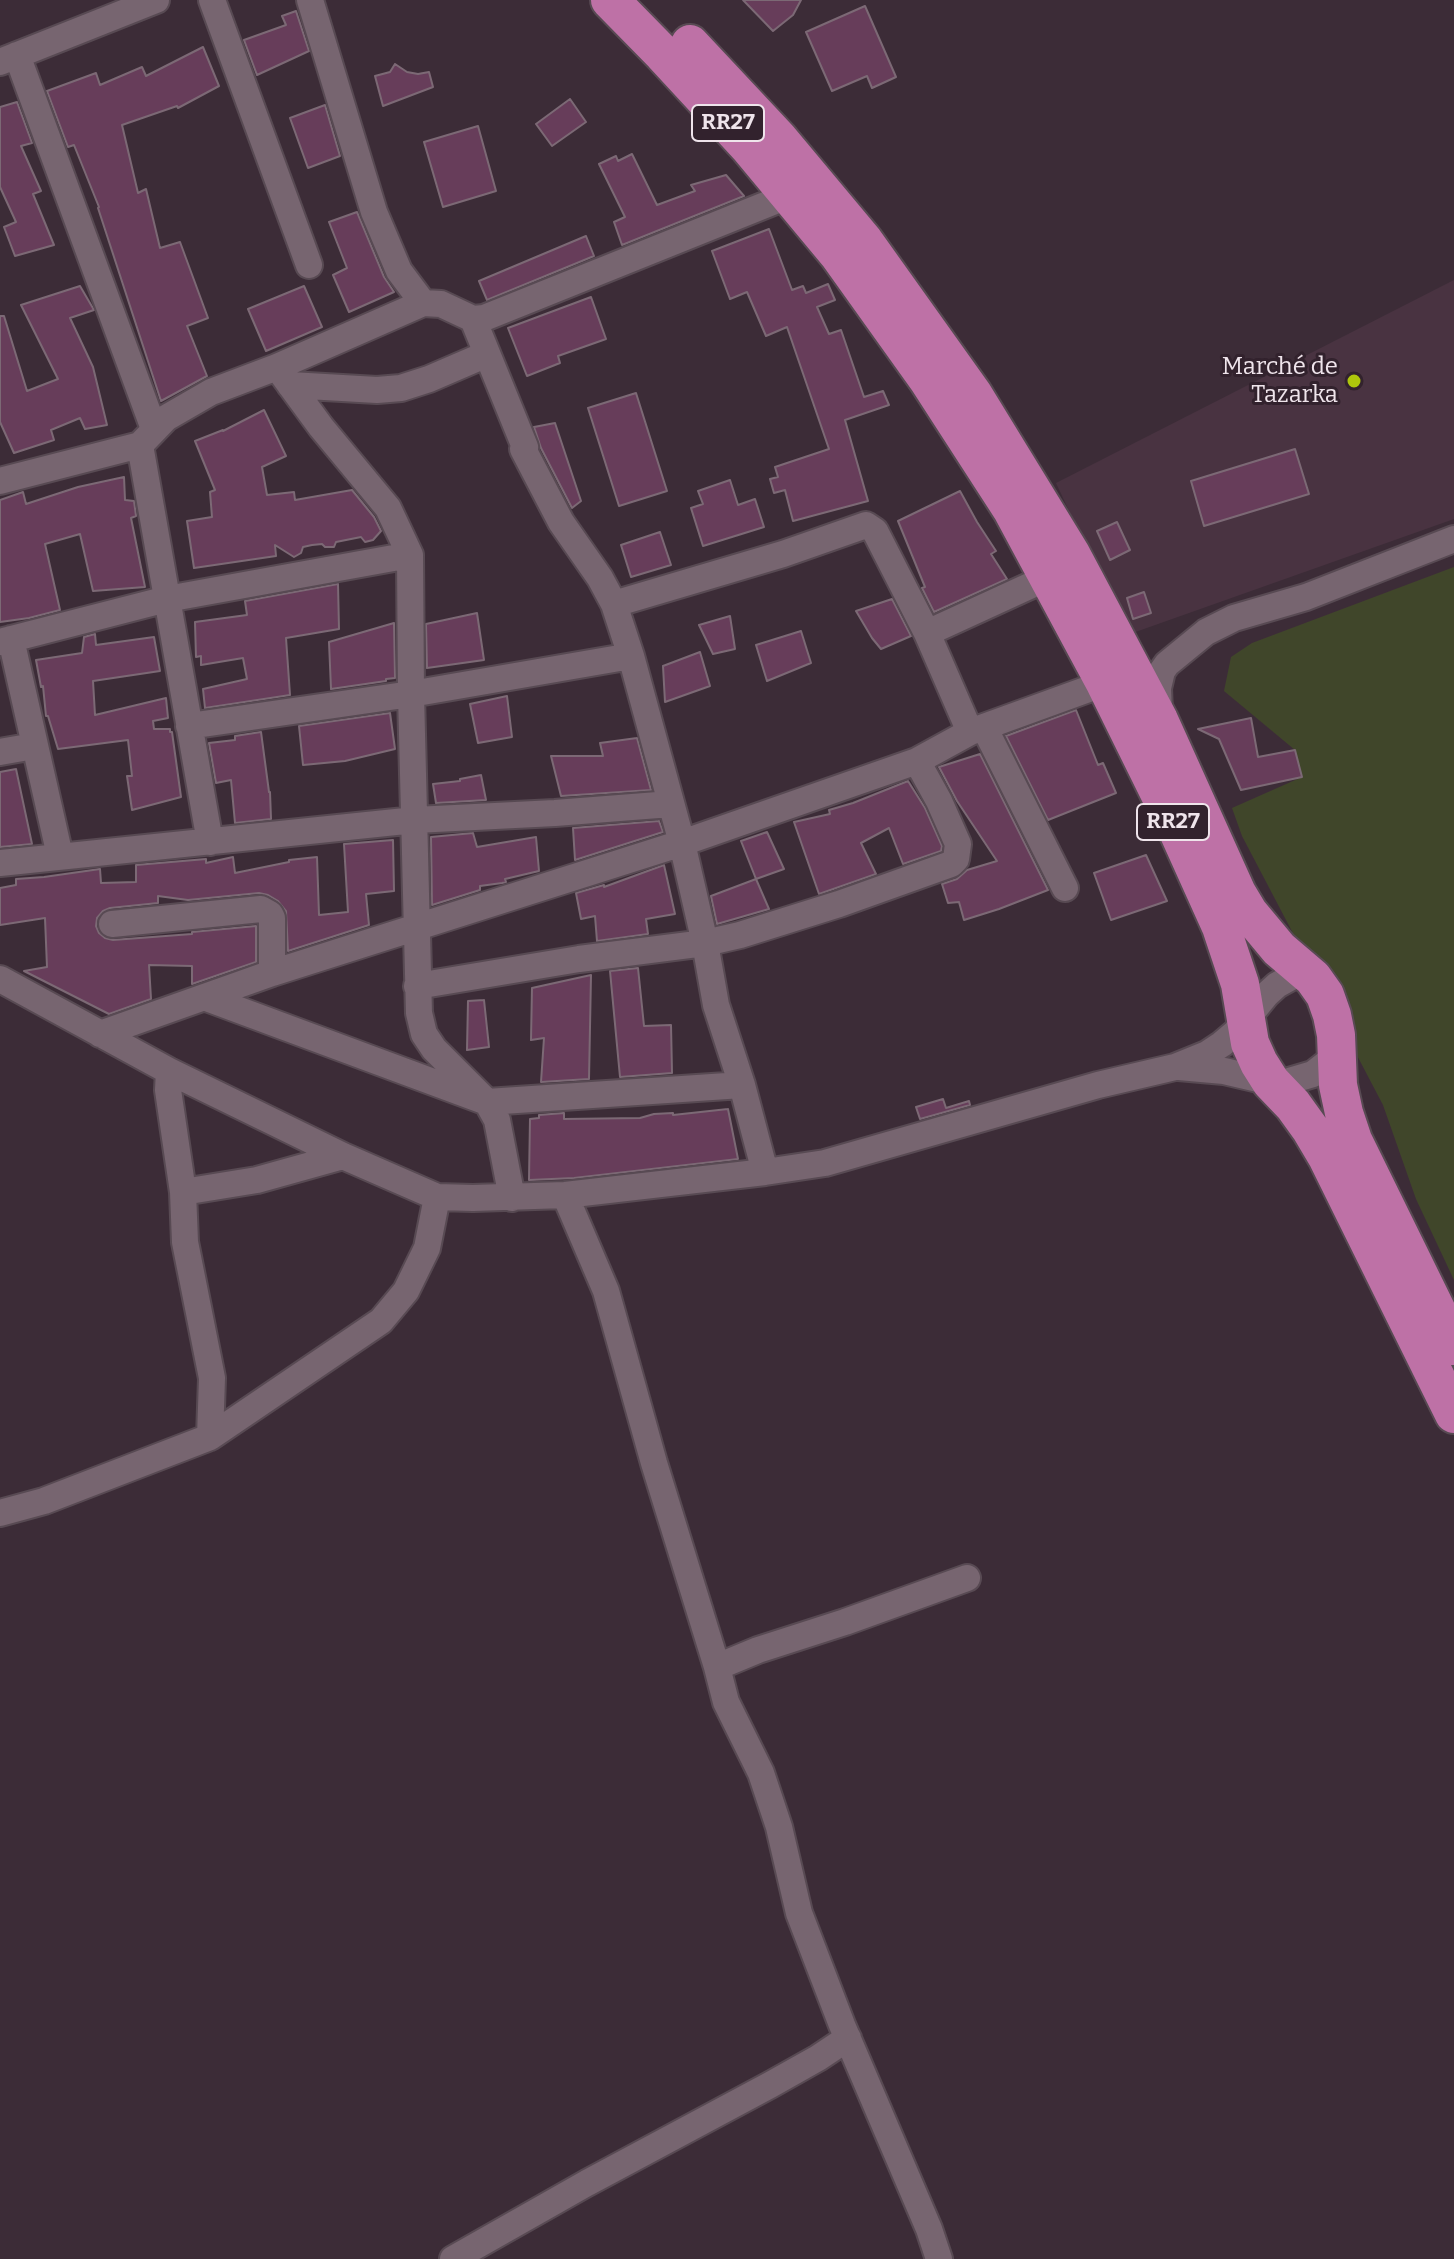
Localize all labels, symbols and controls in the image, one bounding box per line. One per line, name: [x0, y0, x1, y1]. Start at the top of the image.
road number: RR27: [692, 105, 764, 141]
place label: Marché de Tazarka: [1222, 353, 1338, 409]
marker: Marché de Tazarka: [1345, 372, 1363, 390]
road number: RR27: [1137, 804, 1209, 840]

